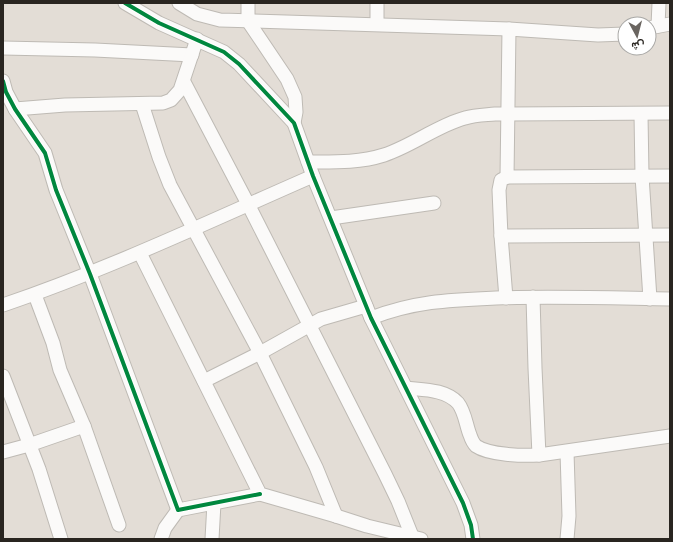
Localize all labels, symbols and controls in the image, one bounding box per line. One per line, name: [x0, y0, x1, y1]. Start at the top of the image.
north arrow: [617, 16, 657, 56]
text: ش: [631, 38, 646, 54]

